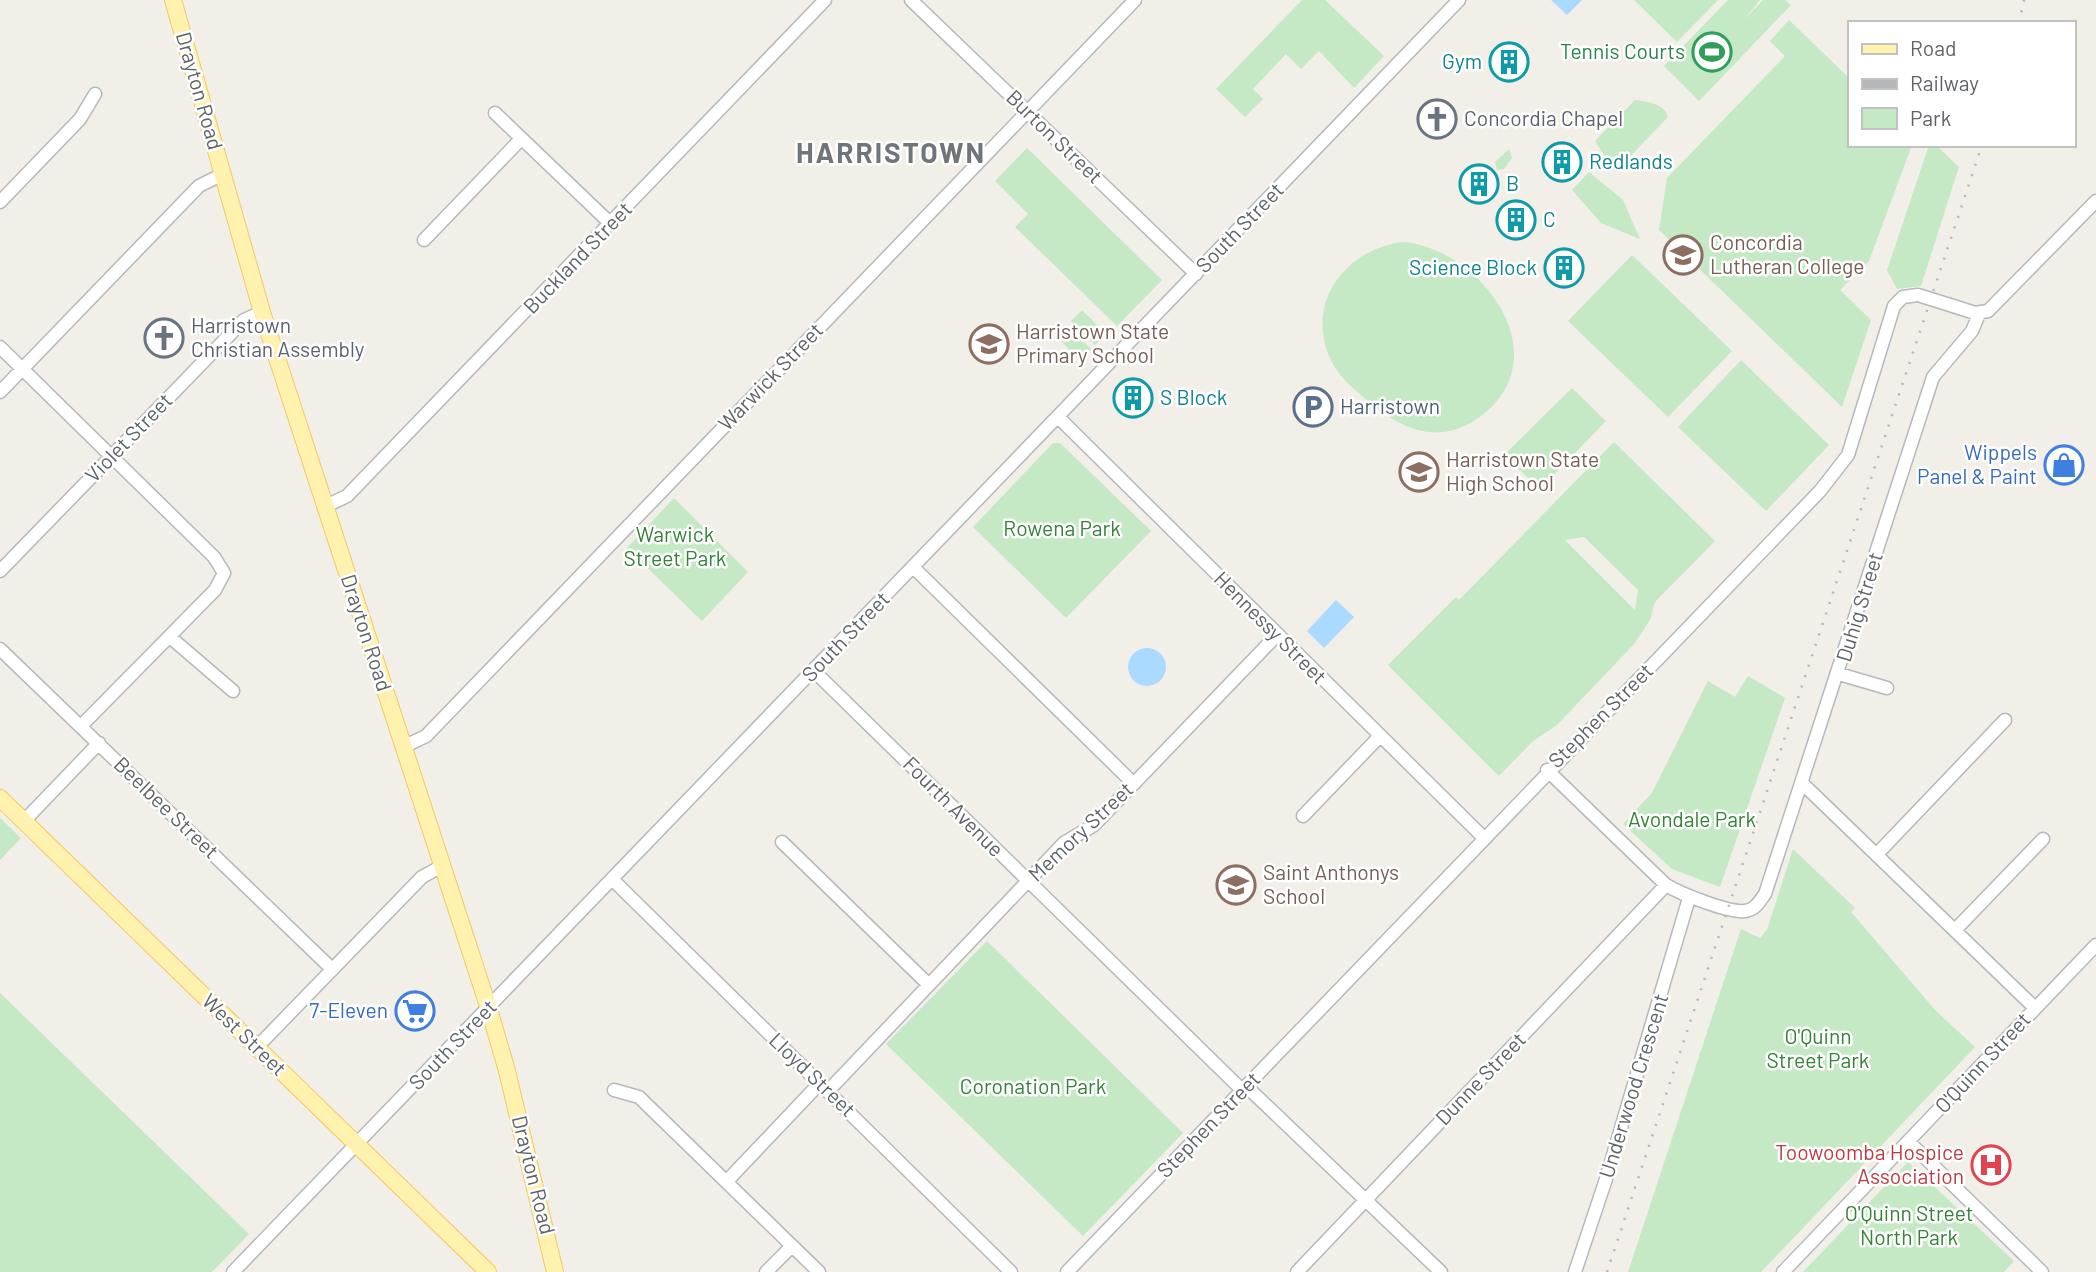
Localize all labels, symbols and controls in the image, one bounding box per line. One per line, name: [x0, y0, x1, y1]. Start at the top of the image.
legend: [1848, 21, 2075, 147]
street label: Drayton Road: [172, 29, 229, 152]
sports icon: Tennis Courts: [1691, 31, 1733, 73]
text: Road: [1910, 35, 1956, 60]
place label: Tennis Courts: [1560, 38, 1685, 63]
building icon: Gym: [1488, 41, 1530, 83]
place label: Gym: [1442, 48, 1482, 73]
text: Railway: [1910, 70, 1979, 95]
street label: Burton Street: [1002, 84, 1108, 188]
church icon: Concordia Chapel: [1416, 98, 1458, 140]
place label: Concordia Chapel: [1464, 105, 1623, 130]
text: Park: [1910, 105, 1951, 130]
district label: HARRISTOWN: [796, 135, 986, 169]
building icon: Redlands: [1541, 141, 1583, 183]
place label: Redlands: [1589, 148, 1673, 173]
building icon: B: [1458, 163, 1500, 205]
place label: B: [1506, 170, 1519, 195]
street label: South Street: [1190, 177, 1288, 277]
street label: Buckland Street: [517, 196, 636, 318]
building icon: C: [1495, 199, 1537, 241]
place label: C: [1543, 206, 1556, 231]
place label: Concordia Lutheran College: [1710, 229, 1865, 278]
school or university icon: Concordia Lutheran College: [1662, 234, 1704, 276]
building icon: Science Block: [1543, 247, 1585, 289]
place label: Science Block: [1409, 254, 1537, 279]
place label: Harristown Christian Assembly: [191, 312, 365, 361]
church icon: Harristown Christian Assembly: [143, 317, 185, 359]
street label: Warwick Street: [712, 317, 827, 435]
place label: Harristown State Primary School: [1016, 318, 1169, 367]
school or university icon: Harristown State Primary School: [968, 323, 1010, 365]
building icon: S Block: [1112, 377, 1154, 419]
place label: S Block: [1160, 384, 1227, 409]
parking icon: Harristown: [1292, 386, 1334, 428]
street label: Violet Street: [79, 387, 177, 487]
place label: Harristown: [1340, 393, 1440, 418]
place label: Wippels Panel & Paint: [1917, 439, 2037, 488]
shop icon: Wippels Panel & Paint: [2043, 444, 2085, 486]
place label: Harristown State High School: [1446, 446, 1599, 495]
school or university icon: Harristown State High School: [1398, 451, 1440, 493]
park label: Rowena Park: [1003, 515, 1121, 540]
park label: Warwick Street Park: [624, 521, 726, 570]
street label: Duhig Street: [1830, 549, 1887, 664]
street label: Hennessy Street: [1210, 565, 1333, 688]
street label: Drayton Road: [337, 571, 398, 694]
street label: South Street: [796, 586, 894, 686]
street label: Stephen Street: [1542, 657, 1657, 772]
street label: Beelbee Street: [110, 751, 225, 863]
street label: Fourth Avenue: [899, 751, 1009, 861]
street label: Memory Street: [1022, 776, 1138, 886]
park label: Avondale Park: [1628, 806, 1756, 831]
place label: Saint Anthonys School: [1263, 859, 1399, 908]
school or university icon: Saint Anthonys School: [1215, 864, 1257, 906]
street label: West Street: [198, 988, 292, 1080]
supermarket icon: 7-Eleven: [394, 990, 436, 1032]
street label: Underwood Crescent: [1593, 990, 1673, 1181]
street label: South Street: [403, 994, 501, 1094]
place label: 7-Eleven: [309, 997, 388, 1022]
street label: O'Quinn Street: [1929, 1006, 2035, 1118]
park label: O'Quinn Street Park: [1767, 1023, 1869, 1072]
street label: Dunne Street: [1430, 1026, 1530, 1129]
street label: Lloyd Street: [765, 1027, 861, 1121]
street label: Stephen Street: [1151, 1066, 1265, 1182]
park label: Coronation Park: [960, 1073, 1106, 1098]
street label: Drayton Road: [508, 1113, 561, 1237]
place label: Toowoomba Hospice Association: [1775, 1139, 1964, 1188]
hospital icon: Toowoomba Hospice Association: [1970, 1144, 2012, 1186]
park label: O'Quinn Street North Park: [1845, 1200, 1973, 1249]

